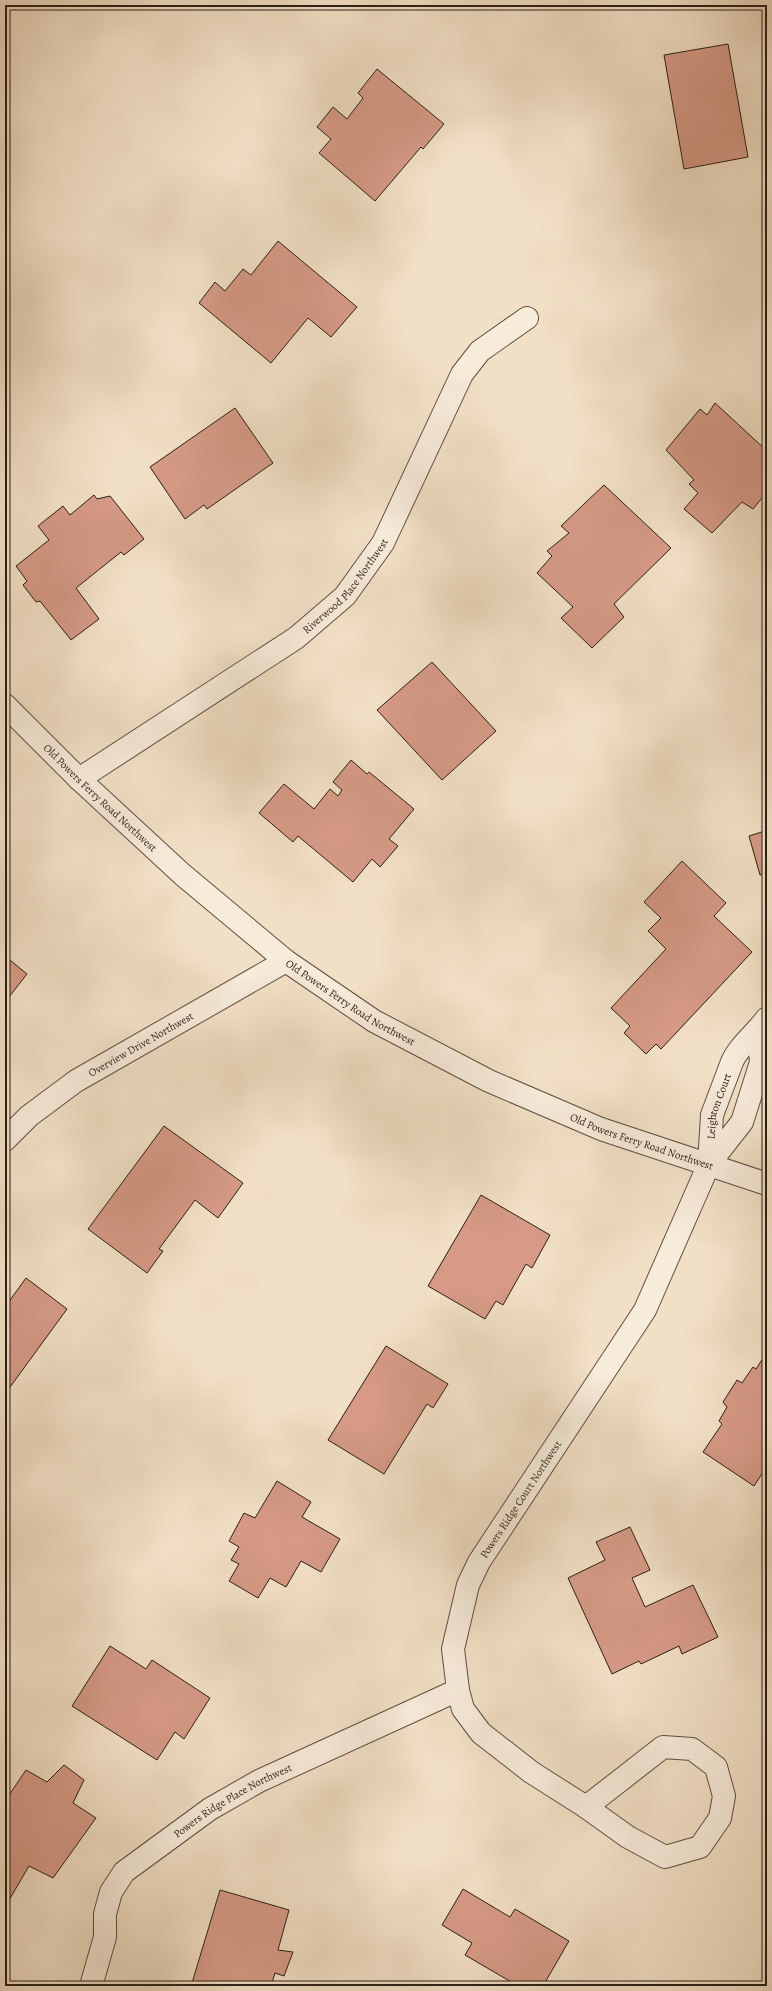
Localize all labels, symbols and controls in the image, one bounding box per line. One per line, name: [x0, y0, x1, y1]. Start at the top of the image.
street label: Riverwood Place Northwest: [299, 536, 392, 637]
street label: Old Powers Ferry Road Northwest: [40, 741, 160, 856]
street label: Old Powers Ferry Road Northwest: [282, 956, 418, 1049]
street label: Overview Drive Northwest: [86, 1008, 197, 1081]
street label: Leighton Court: [704, 1071, 735, 1140]
street label: Old Powers Ferry Road Northwest: [568, 1110, 716, 1174]
street label: Powers Ridge Court Northwest: [477, 1437, 565, 1561]
street label: Powers Ridge Place Northwest: [170, 1760, 295, 1841]

